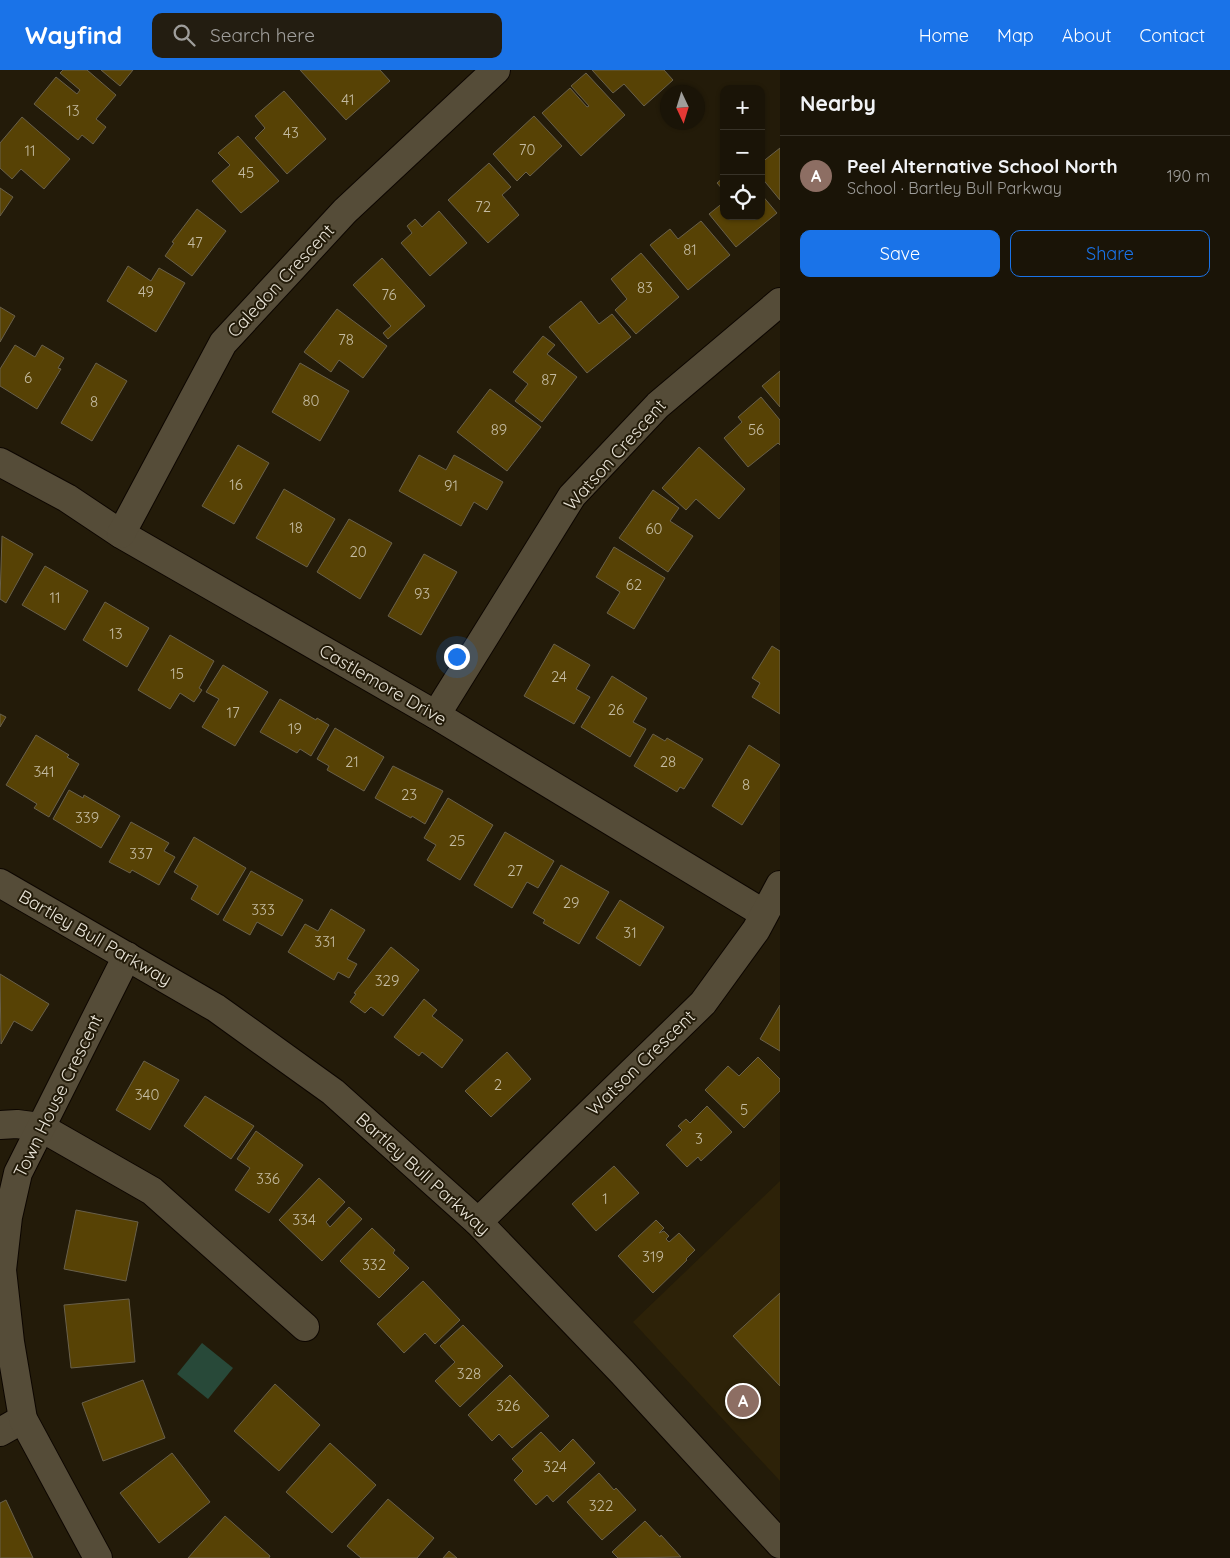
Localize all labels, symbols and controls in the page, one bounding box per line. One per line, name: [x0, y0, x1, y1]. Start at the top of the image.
search box: [152, 13, 502, 58]
text: Wayfind: [25, 20, 122, 50]
icon: search: [170, 21, 198, 49]
text: Search here: [210, 23, 315, 47]
text: Home: [919, 24, 969, 47]
text: Map: [997, 24, 1034, 47]
text: About: [1062, 24, 1112, 47]
text: Contact: [1140, 24, 1205, 47]
north arrow: [660, 85, 705, 130]
map controls: [720, 85, 765, 220]
button: +: [720, 85, 765, 130]
house number: 41: [341, 90, 355, 109]
text: Nearby: [800, 90, 876, 116]
house number: 13: [66, 101, 80, 120]
house number: 43: [283, 123, 299, 142]
button: −: [720, 130, 765, 175]
house number: 70: [519, 140, 535, 159]
house number: 11: [24, 141, 36, 160]
text: Peel Alternative School North: [847, 154, 1118, 178]
house number: 45: [238, 163, 254, 182]
text: A: [811, 166, 821, 186]
text: 190 m: [1167, 166, 1210, 186]
button: locate: [720, 175, 765, 220]
text: School · Bartley Bull Parkway: [847, 178, 1062, 198]
house number: 72: [475, 197, 491, 216]
street label: Caledon Crescent: [222, 219, 339, 342]
button: Save: [800, 230, 1000, 277]
button: Share: [1010, 230, 1210, 277]
house number: 47: [187, 233, 203, 252]
house number: 81: [683, 240, 697, 259]
house number: 83: [637, 278, 653, 297]
house number: 49: [138, 282, 154, 301]
house number: 76: [381, 285, 397, 304]
house number: 78: [338, 330, 354, 349]
house number: 6: [24, 368, 32, 387]
house number: 87: [541, 370, 557, 389]
house number: 80: [302, 391, 320, 410]
house number: 8: [90, 392, 98, 411]
street label: Watson Crescent: [559, 394, 671, 515]
house number: 89: [491, 420, 507, 439]
house number: 56: [748, 420, 764, 439]
house number: 16: [229, 475, 243, 494]
house number: 91: [444, 476, 458, 495]
house number: 18: [289, 518, 303, 537]
house number: 60: [646, 519, 663, 538]
house number: 20: [349, 542, 367, 561]
house number: 62: [626, 575, 642, 594]
house number: 93: [414, 584, 430, 603]
house number: 11: [49, 588, 61, 607]
house number: 13: [109, 624, 123, 643]
street label: Castlemore Drive: [315, 639, 451, 730]
your location: [444, 644, 470, 670]
house number: 15: [170, 664, 184, 683]
house number: 24: [551, 667, 567, 686]
house number: 26: [608, 700, 624, 719]
house number: 17: [226, 703, 240, 722]
house number: 19: [288, 719, 302, 738]
house number: 21: [345, 752, 359, 771]
house number: 28: [660, 752, 676, 771]
house number: 341: [33, 762, 55, 781]
house number: 8: [742, 775, 750, 794]
house number: 23: [401, 785, 417, 804]
house number: 339: [75, 808, 99, 827]
house number: 25: [449, 831, 465, 850]
house number: 337: [129, 844, 153, 863]
house number: 27: [507, 861, 523, 880]
street label: Bartley Bull Parkway: [15, 884, 176, 991]
house number: 29: [563, 893, 579, 912]
house number: 333: [251, 900, 275, 919]
house number: 31: [623, 923, 637, 942]
house number: 331: [314, 932, 336, 951]
house number: 329: [375, 971, 399, 990]
street label: Watson Crescent: [582, 1005, 700, 1120]
street label: Town House Crescent: [8, 1010, 107, 1181]
house number: 2: [494, 1075, 502, 1094]
house number: 340: [135, 1085, 159, 1104]
house number: 5: [740, 1100, 748, 1119]
street label: Bartley Bull Parkway: [351, 1107, 495, 1240]
house number: 3: [695, 1129, 703, 1148]
house number: 336: [256, 1169, 280, 1188]
house number: 1: [602, 1189, 608, 1208]
house number: 334: [292, 1210, 316, 1229]
house number: 319: [642, 1247, 664, 1266]
house number: 332: [362, 1255, 386, 1274]
house number: 328: [457, 1364, 481, 1383]
pin: A: [727, 1382, 759, 1420]
house number: 326: [496, 1396, 520, 1415]
house number: 324: [543, 1457, 567, 1476]
house number: 322: [589, 1496, 613, 1515]

